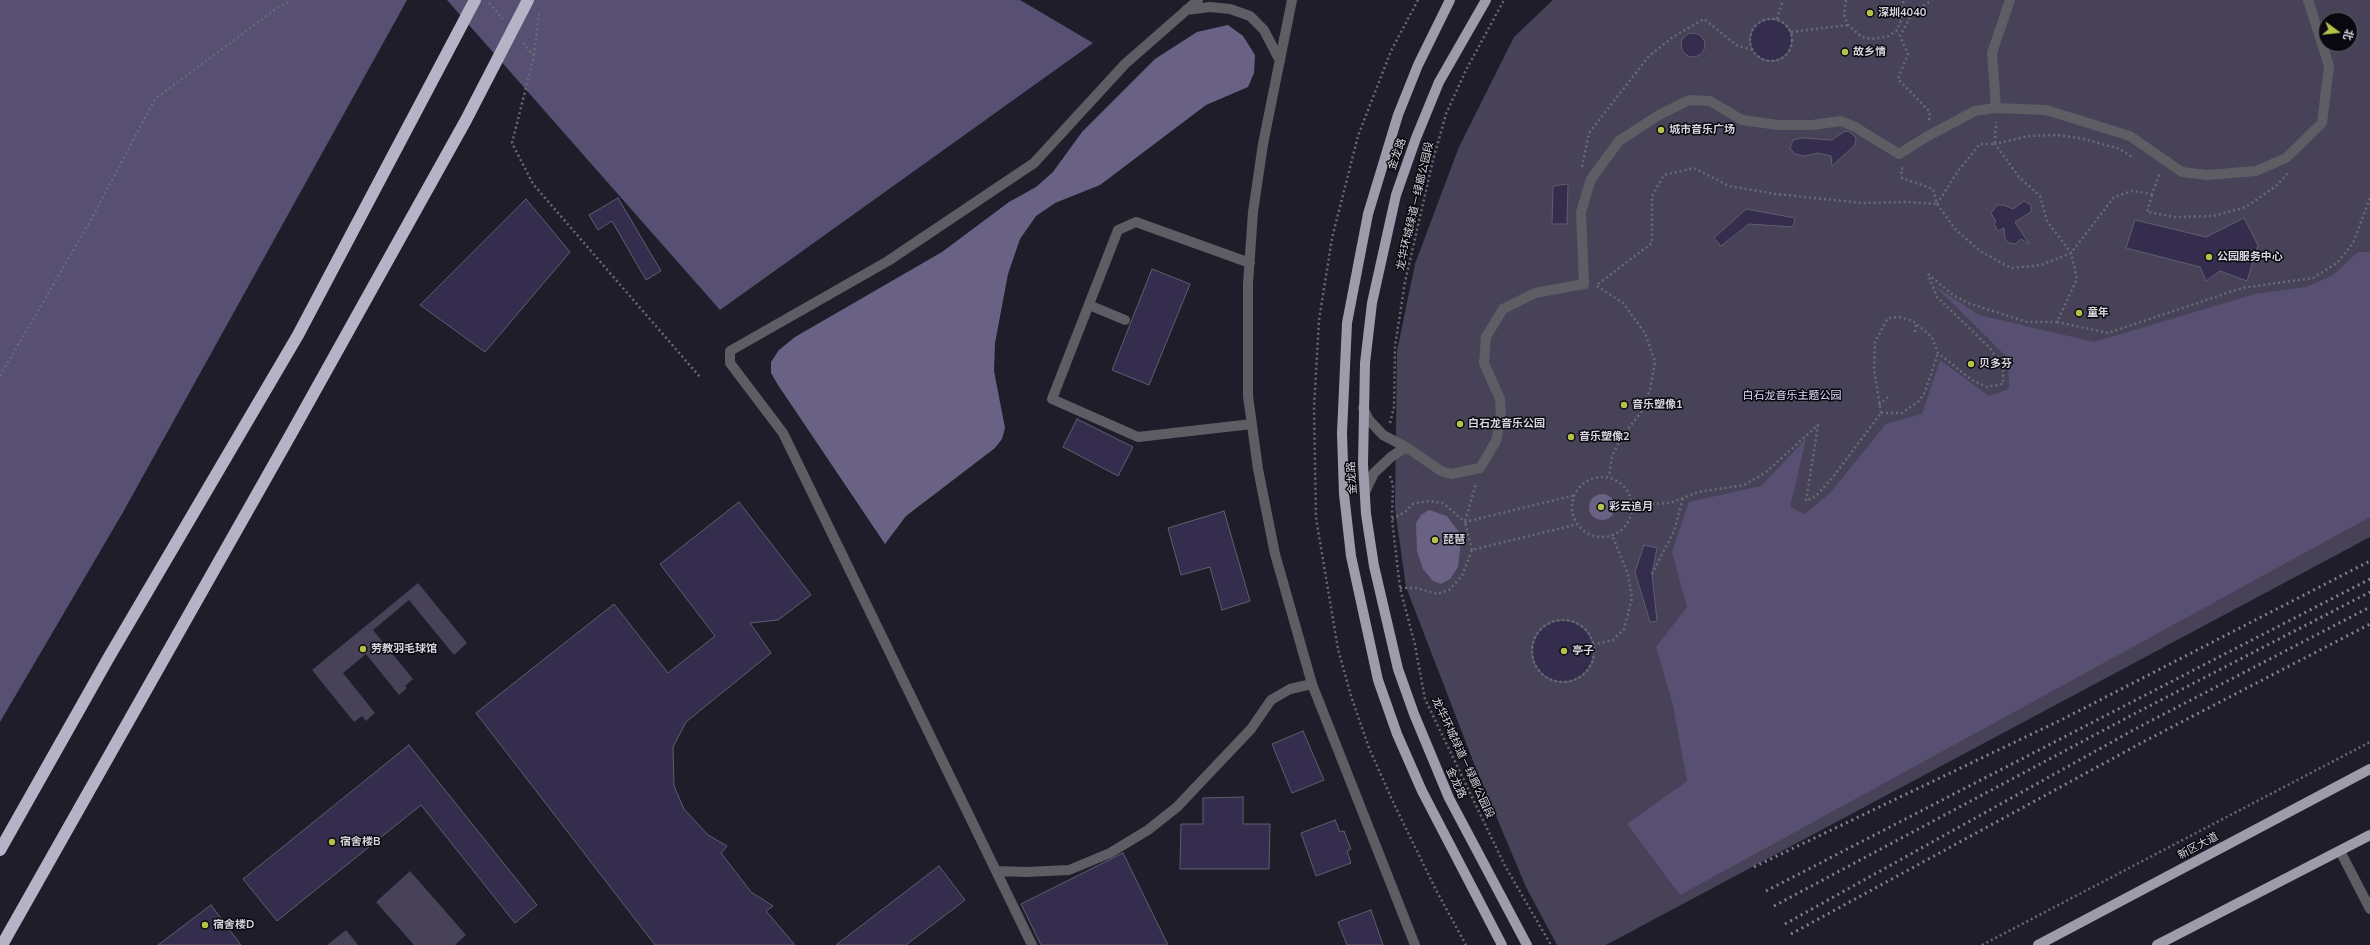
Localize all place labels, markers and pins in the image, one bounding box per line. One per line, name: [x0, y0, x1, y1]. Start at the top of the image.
place label: 深圳4040: [1878, 6, 1926, 20]
marker: 深圳4040: [1865, 8, 1875, 18]
place label: 故乡情: [1853, 45, 1886, 59]
marker: 故乡情: [1840, 47, 1850, 57]
place label: 城市音乐广场: [1669, 123, 1735, 137]
marker: 城市音乐广场: [1656, 125, 1666, 135]
place label: 公园服务中心: [2217, 250, 2283, 264]
marker: 公园服务中心: [2204, 252, 2214, 262]
place label: 童年: [2087, 306, 2109, 320]
marker: 童年: [2074, 308, 2084, 318]
place label: 贝多芬: [1979, 357, 2012, 371]
marker: 贝多芬: [1966, 359, 1976, 369]
place label: 音乐塑像1: [1632, 398, 1683, 412]
marker: 音乐塑像1: [1619, 400, 1629, 410]
place label: 白石龙音乐公园: [1468, 417, 1545, 431]
marker: 白石龙音乐公园: [1455, 419, 1465, 429]
place label: 音乐塑像2: [1579, 430, 1630, 444]
marker: 音乐塑像2: [1566, 432, 1576, 442]
place label: 彩云追月: [1609, 500, 1653, 514]
marker: 彩云追月: [1596, 502, 1606, 512]
place label: 琵琶: [1443, 533, 1465, 547]
marker: 琵琶: [1430, 535, 1440, 545]
place label: 劳教羽毛球馆: [371, 642, 437, 656]
marker: 劳教羽毛球馆: [358, 644, 368, 654]
place label: 亭子: [1572, 644, 1594, 658]
marker: 亭子: [1559, 646, 1569, 656]
place label: 宿舍楼B: [340, 835, 381, 849]
marker: 宿舍楼B: [327, 837, 337, 847]
place label: 宿舍楼D: [213, 918, 254, 932]
marker: 宿舍楼D: [200, 920, 210, 930]

